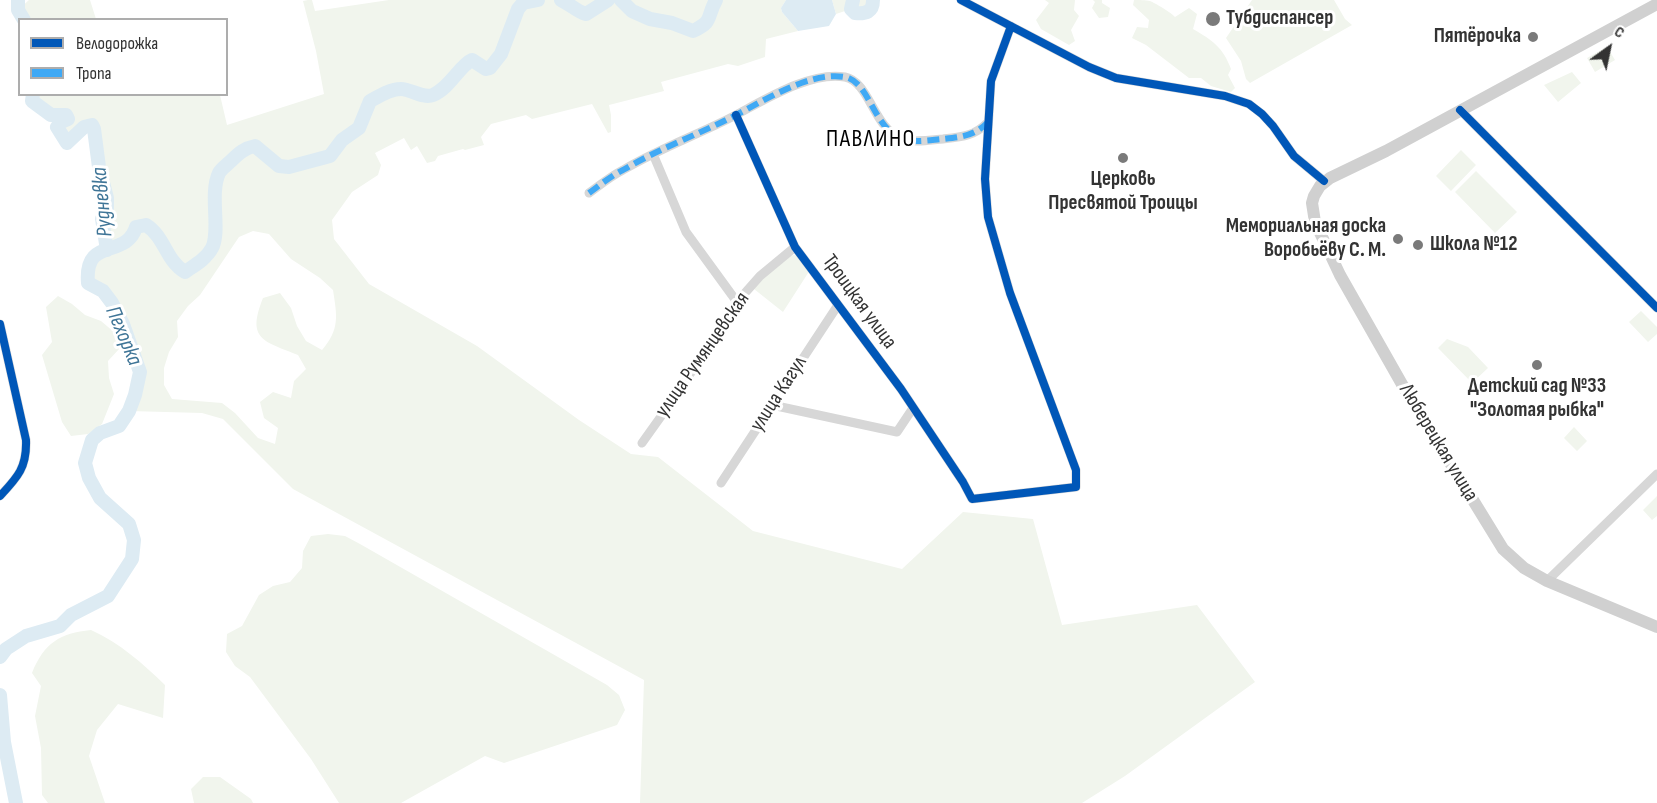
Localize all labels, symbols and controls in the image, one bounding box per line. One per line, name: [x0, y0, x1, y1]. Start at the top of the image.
place label: Тубдиспансер: [1226, 6, 1333, 32]
marker: Тубдиспансер: [1204, 10, 1222, 28]
legend: [18, 18, 228, 96]
north arrow: [1579, 18, 1639, 78]
text: С: [1610, 22, 1628, 43]
place label: Пятёрочка: [1434, 24, 1521, 50]
marker: Пятёрочка: [1526, 30, 1540, 44]
text: Велодорожка: [76, 33, 158, 54]
text: Тропа: [76, 63, 112, 84]
district label: ПАВЛИНО: [826, 126, 916, 154]
marker: Церковь Пресвятой Троицы: [1116, 151, 1130, 165]
water label: Рудневка: [87, 166, 119, 238]
place label: Церковь Пресвятой Троицы: [1048, 167, 1198, 217]
place label: Мемориальная доска Воробьёву С. М.: [1226, 214, 1386, 264]
marker: Мемориальная доска Воробьёву С. М.: [1391, 232, 1405, 246]
place label: Школа №12: [1430, 232, 1517, 258]
marker: Школа №12: [1411, 238, 1425, 252]
street label: Троицкая улица: [816, 250, 902, 354]
street label: улица Румянцевская: [650, 288, 756, 422]
water label: Пехорка: [99, 302, 147, 370]
street label: улица Кагул: [745, 352, 813, 436]
marker: Детский сад №33 "Золотая рыбка": [1530, 358, 1544, 372]
place label: Детский сад №33 "Золотая рыбка": [1468, 374, 1606, 424]
street label: Люберецкая улица: [1393, 380, 1483, 506]

